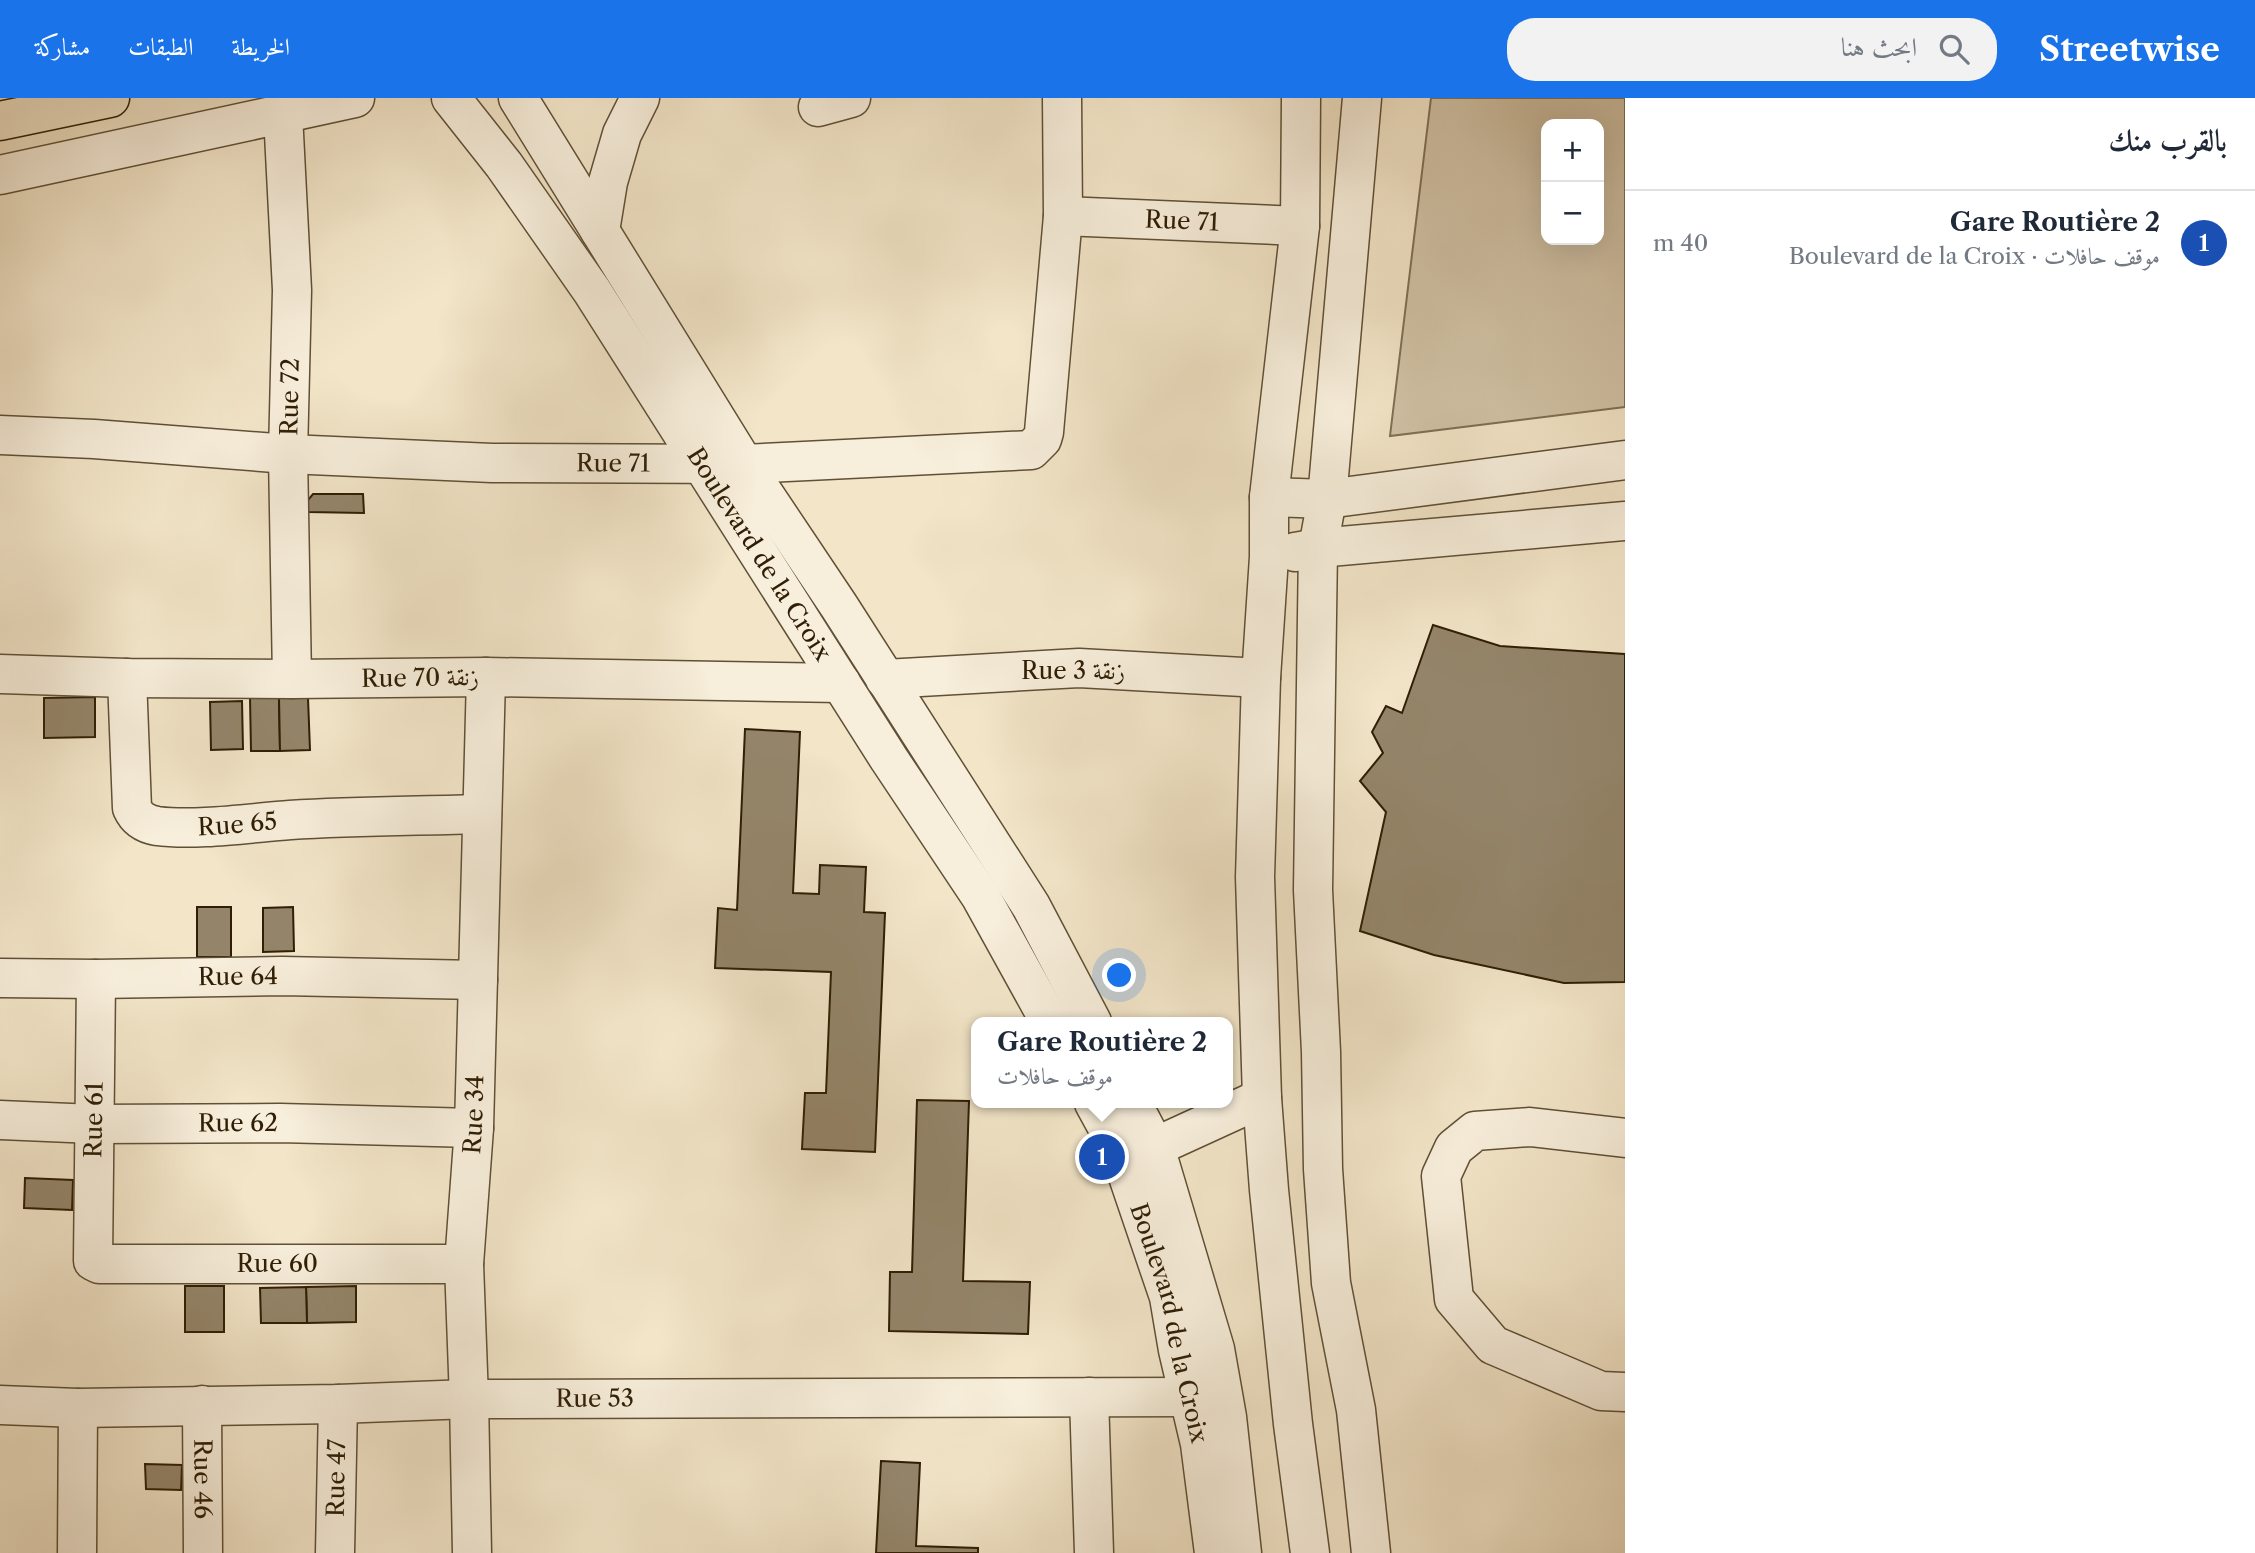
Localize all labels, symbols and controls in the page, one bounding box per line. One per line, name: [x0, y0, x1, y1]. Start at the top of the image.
search box: [1507, 18, 1997, 81]
text: Streetwise: [2039, 29, 2220, 70]
icon: search: [1935, 30, 1973, 68]
text: ابحث هنا: [1841, 31, 1917, 63]
text: مشاركة: [35, 32, 90, 61]
text: الطبقات: [128, 32, 194, 61]
text: الخريطة: [232, 32, 290, 61]
map controls: [1541, 119, 1604, 245]
button: +: [1541, 119, 1604, 182]
text: بالقرب منك: [2109, 122, 2227, 159]
button: −: [1541, 182, 1604, 245]
street label: Rue 71: [1144, 204, 1220, 237]
text: Gare Routière 2: [1950, 206, 2160, 238]
text: 40 m: [1653, 229, 1708, 257]
text: 1: [2199, 229, 2209, 257]
text: موقف حافلات · Boulevard de la Croix: [1789, 242, 2160, 270]
street label: Rue 72: [274, 358, 305, 436]
street label: Boulevard de la Croix: [681, 442, 838, 666]
street label: Rue 71: [576, 448, 650, 478]
street label: Rue 3 زنقة: [1021, 656, 1125, 685]
street label: Rue 70 زنقة: [361, 662, 479, 693]
street label: Rue 65: [197, 806, 278, 841]
your location: [1102, 958, 1136, 992]
street label: Rue 64: [198, 961, 278, 991]
popup: [971, 1017, 1233, 1108]
text: Gare Routière 2: [997, 1026, 1207, 1058]
text: موقف حافلات: [997, 1062, 1113, 1090]
street label: Rue 34: [457, 1074, 489, 1155]
street label: Rue 61: [78, 1082, 109, 1158]
street label: Rue 62: [198, 1108, 278, 1137]
pin: 1: [1079, 1131, 1125, 1183]
street label: Boulevard de la Croix: [1124, 1199, 1214, 1446]
street label: Rue 60: [237, 1249, 318, 1278]
street label: Rue 53: [556, 1384, 634, 1413]
street label: Rue 46: [188, 1439, 218, 1519]
street label: Rue 47: [321, 1439, 351, 1517]

